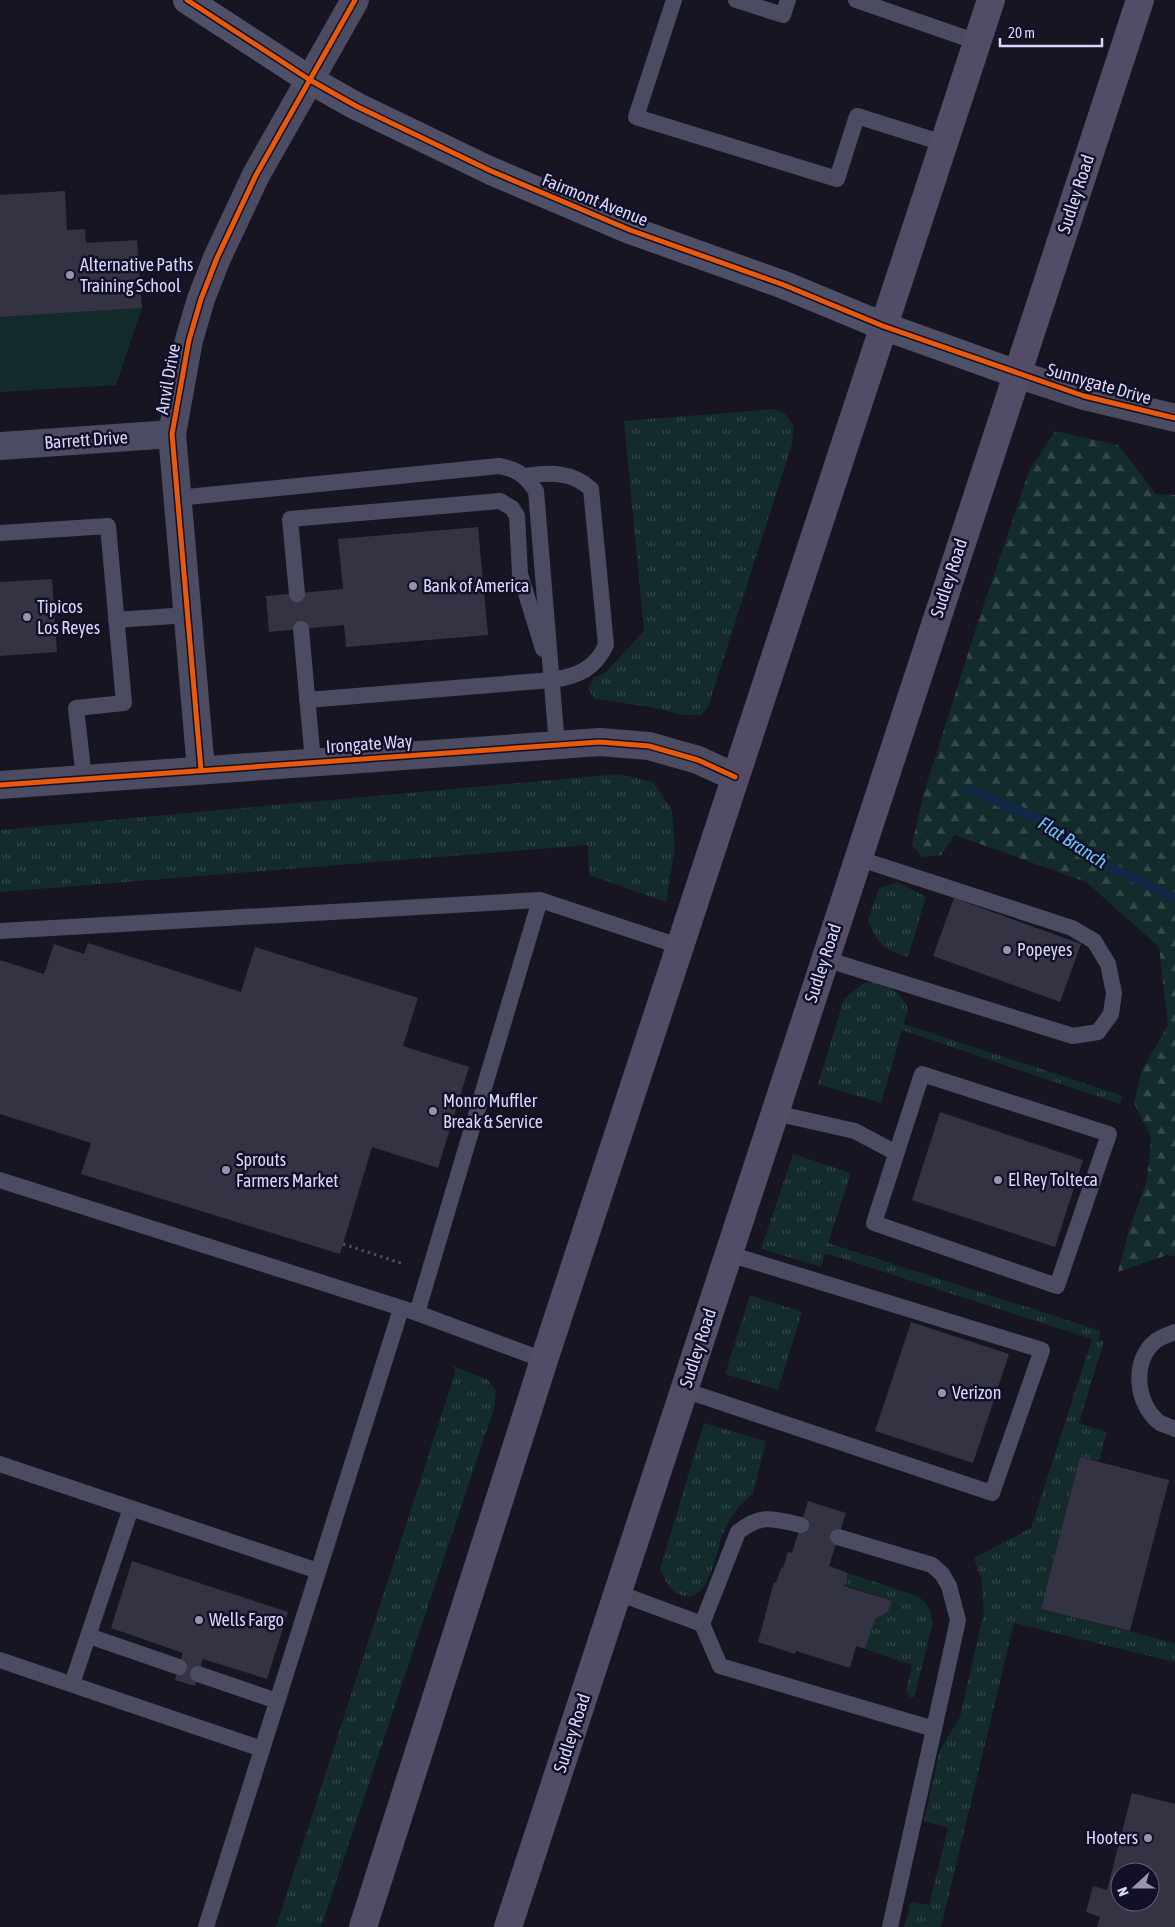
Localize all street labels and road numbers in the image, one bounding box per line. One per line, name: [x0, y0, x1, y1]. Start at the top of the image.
street label: Sudley Road: [1053, 152, 1098, 236]
street label: Fairmont Avenue: [539, 169, 651, 230]
street label: Anvil Drive: [151, 342, 184, 416]
street label: Sunnygate Drive: [1045, 359, 1154, 408]
street label: Barrett Drive: [44, 426, 128, 453]
street label: Sudley Road: [926, 536, 971, 620]
street label: Irongate Way: [325, 730, 413, 757]
street label: Sudley Road: [800, 921, 845, 1005]
street label: Sudley Road: [675, 1306, 720, 1390]
street label: Sudley Road: [549, 1691, 594, 1775]

